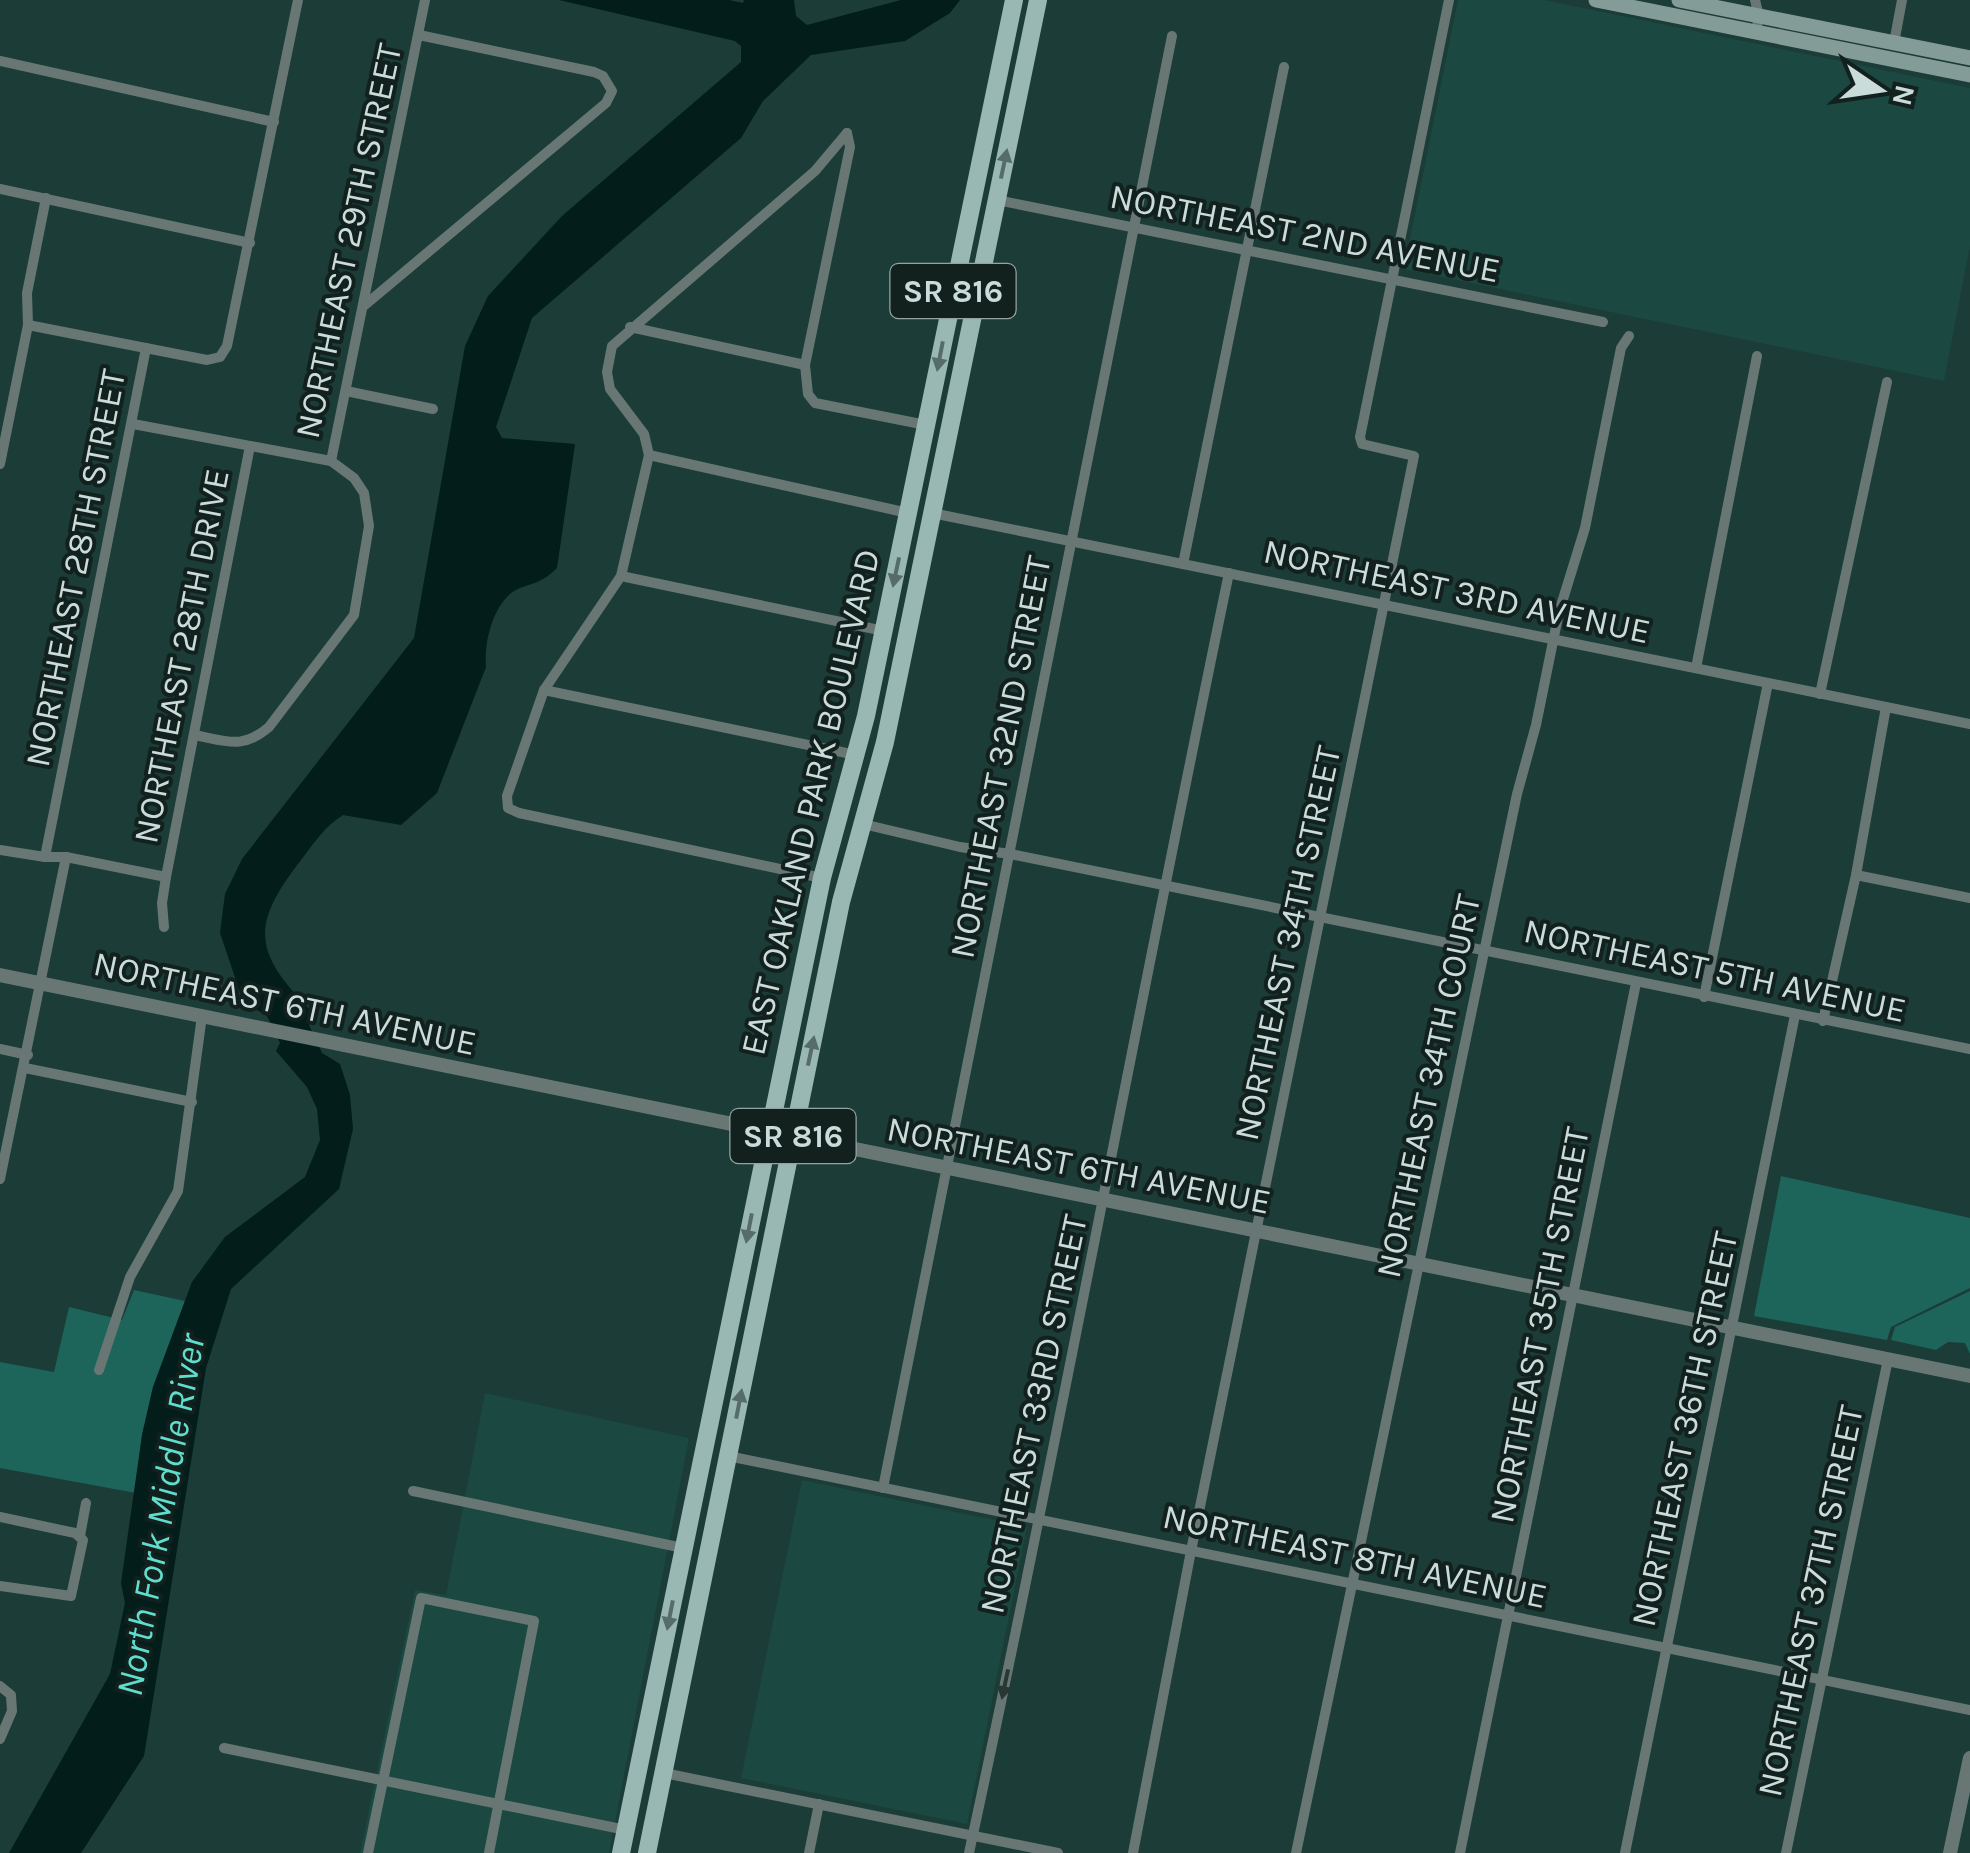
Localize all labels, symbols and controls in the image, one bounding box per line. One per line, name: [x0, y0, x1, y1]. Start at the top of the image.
street label: NORTHEAST 29TH STREET: [287, 40, 410, 442]
north arrow: [1830, 40, 1930, 140]
text: N: [1886, 82, 1922, 109]
one-way arrow: [997, 148, 1013, 179]
street label: NORTHEAST 2ND AVENUE: [1107, 176, 1503, 291]
road number: SR 816: [890, 264, 1016, 318]
one-way arrow: [932, 341, 948, 372]
street label: NORTHEAST 28TH STREET: [17, 366, 134, 770]
street label: NORTHEAST 28TH DRIVE: [125, 465, 238, 847]
street label: NORTHEAST 3RD AVENUE: [1260, 530, 1654, 653]
street label: EAST OAKLAND PARK BOULEVARD: [732, 545, 889, 1059]
street label: NORTHEAST 32ND STREET: [941, 552, 1060, 962]
one-way arrow: [888, 557, 903, 588]
street label: NORTHEAST 34TH STREET: [1226, 742, 1349, 1144]
street label: NORTHEAST 34TH COURT: [1368, 890, 1489, 1282]
street label: NORTHEAST 5TH AVENUE: [1520, 910, 1910, 1031]
street label: NORTHEAST 6TH AVENUE: [90, 943, 480, 1064]
one-way arrow: [803, 1035, 819, 1066]
street label: NORTHEAST 6TH AVENUE: [884, 1108, 1274, 1223]
road number: SR 816: [730, 1109, 856, 1163]
street label: NORTHEAST 35TH STREET: [1481, 1123, 1598, 1526]
street label: NORTHEAST 33RD STREET: [971, 1210, 1096, 1617]
one-way arrow: [741, 1213, 757, 1244]
street label: NORTHEAST 36TH STREET: [1623, 1227, 1746, 1630]
water label: North Fork Middle River: [106, 1328, 215, 1700]
one-way arrow: [731, 1388, 747, 1419]
street label: NORTHEAST 37TH STREET: [1749, 1401, 1872, 1800]
street label: NORTHEAST 8TH AVENUE: [1159, 1496, 1551, 1617]
one-way arrow: [661, 1600, 677, 1631]
one-way arrow: [996, 1668, 1012, 1699]

